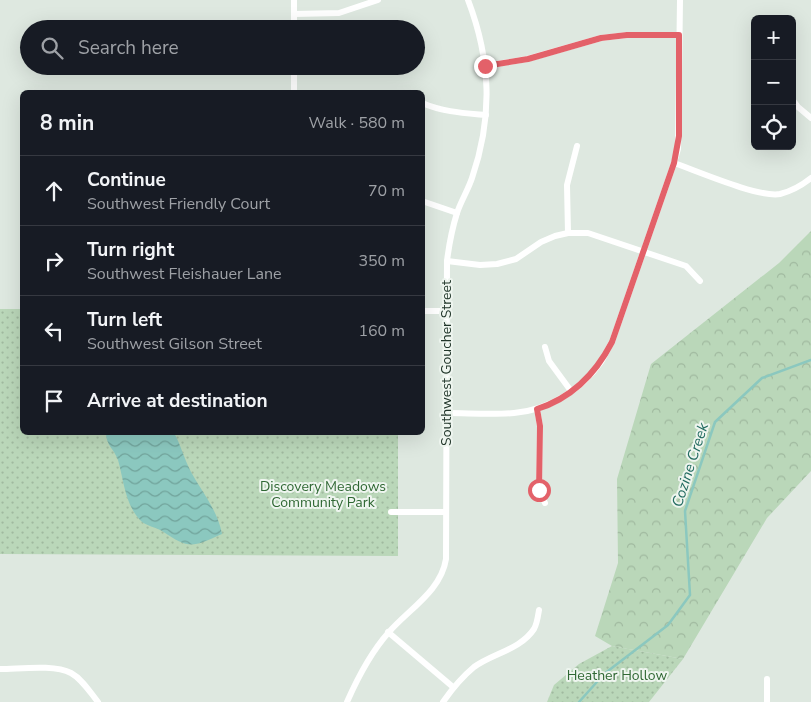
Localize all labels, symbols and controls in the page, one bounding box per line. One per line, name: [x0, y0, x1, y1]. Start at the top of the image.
map controls: [751, 15, 796, 150]
button: +: [751, 15, 796, 60]
search box: [20, 20, 425, 75]
icon: search: [38, 34, 66, 62]
text: Search here: [78, 35, 179, 61]
route end: [474, 55, 497, 78]
button: −: [751, 60, 796, 105]
button: locate: [751, 105, 796, 150]
text: 8 min: [40, 109, 94, 137]
text: Walk · 580 m: [309, 112, 405, 134]
text: Continue: [87, 167, 166, 193]
icon: ahead: [40, 177, 68, 205]
text: 70 m: [368, 180, 405, 202]
text: Southwest Friendly Court: [87, 193, 270, 215]
text: Turn right: [87, 237, 174, 263]
icon: right: [40, 247, 68, 275]
text: 350 m: [358, 250, 405, 272]
text: Southwest Fleishauer Lane: [87, 263, 282, 285]
street label: Southwest Goucher Street: [437, 280, 456, 446]
text: Turn left: [87, 307, 162, 333]
icon: left: [40, 317, 68, 345]
text: 160 m: [358, 320, 405, 342]
text: Southwest Gilson Street: [87, 333, 262, 355]
icon: arrive: [40, 387, 68, 415]
text: Arrive at destination: [87, 388, 268, 414]
water label: Cozine Creek: [667, 420, 713, 510]
park label: Discovery Meadows Community Park: [260, 477, 386, 512]
route start: [528, 479, 551, 502]
park label: Heather Hollow: [567, 666, 667, 685]

